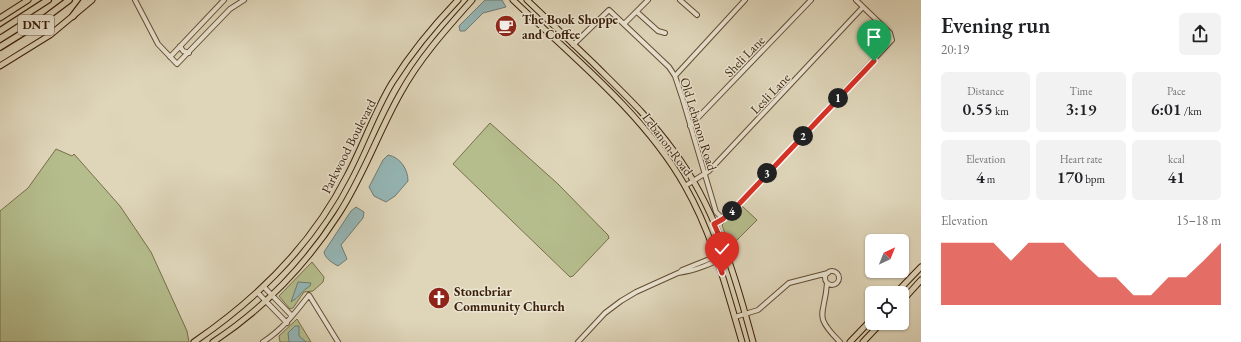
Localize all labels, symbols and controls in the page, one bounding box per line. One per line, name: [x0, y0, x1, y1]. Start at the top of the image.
place label: The Book Shoppe and Coffee: [522, 11, 619, 43]
text: Evening run: [941, 11, 1050, 40]
cafe icon: The Book Shoppe and Coffee: [493, 13, 519, 39]
button: share: [1179, 13, 1221, 55]
road number: DNT: [18, 15, 54, 35]
pin: [857, 20, 891, 61]
icon: arrive: [863, 26, 885, 48]
street label: Sheli Lane: [720, 32, 768, 81]
text: 20:19: [941, 41, 969, 58]
street label: Lesli Lane: [747, 69, 794, 117]
street label: Old Lebanon Road: [676, 76, 721, 173]
text: Distance: [967, 84, 1004, 98]
text: Time: [1070, 84, 1092, 98]
text: Pace: [1167, 84, 1186, 98]
pin: 1: [828, 88, 848, 108]
text: 1: [835, 91, 841, 105]
street label: Parkwood Boulevard: [317, 96, 380, 196]
text: 0.55: [963, 98, 993, 120]
text: 3:19: [1066, 98, 1096, 120]
text: 6:01: [1151, 98, 1182, 120]
text: km: [993, 104, 1009, 118]
text: /km: [1182, 104, 1202, 118]
street label: Lebanon Road: [638, 110, 697, 179]
pin: 2: [793, 126, 813, 146]
text: 2: [800, 129, 806, 143]
text: Elevation: [966, 152, 1005, 166]
text: Heart rate: [1060, 152, 1102, 166]
text: kcal: [1168, 152, 1185, 166]
pin: 3: [757, 163, 777, 183]
text: 3: [764, 166, 770, 180]
text: 4: [976, 166, 985, 188]
text: 170: [1057, 166, 1083, 188]
text: 41: [1168, 166, 1185, 188]
text: m: [985, 172, 995, 186]
text: bpm: [1083, 172, 1105, 186]
pin: 4: [722, 201, 742, 221]
text: 4: [729, 204, 735, 218]
text: Elevation: [941, 212, 988, 229]
text: 15–18 m: [1176, 212, 1221, 229]
pin: [705, 232, 739, 273]
north arrow: [865, 234, 909, 278]
map controls: [865, 234, 909, 330]
icon: check: [711, 238, 733, 260]
place label: Stonebriar Community Church: [454, 283, 565, 315]
church icon: Stonebriar Community Church: [426, 285, 452, 311]
button: locate: [865, 286, 909, 330]

